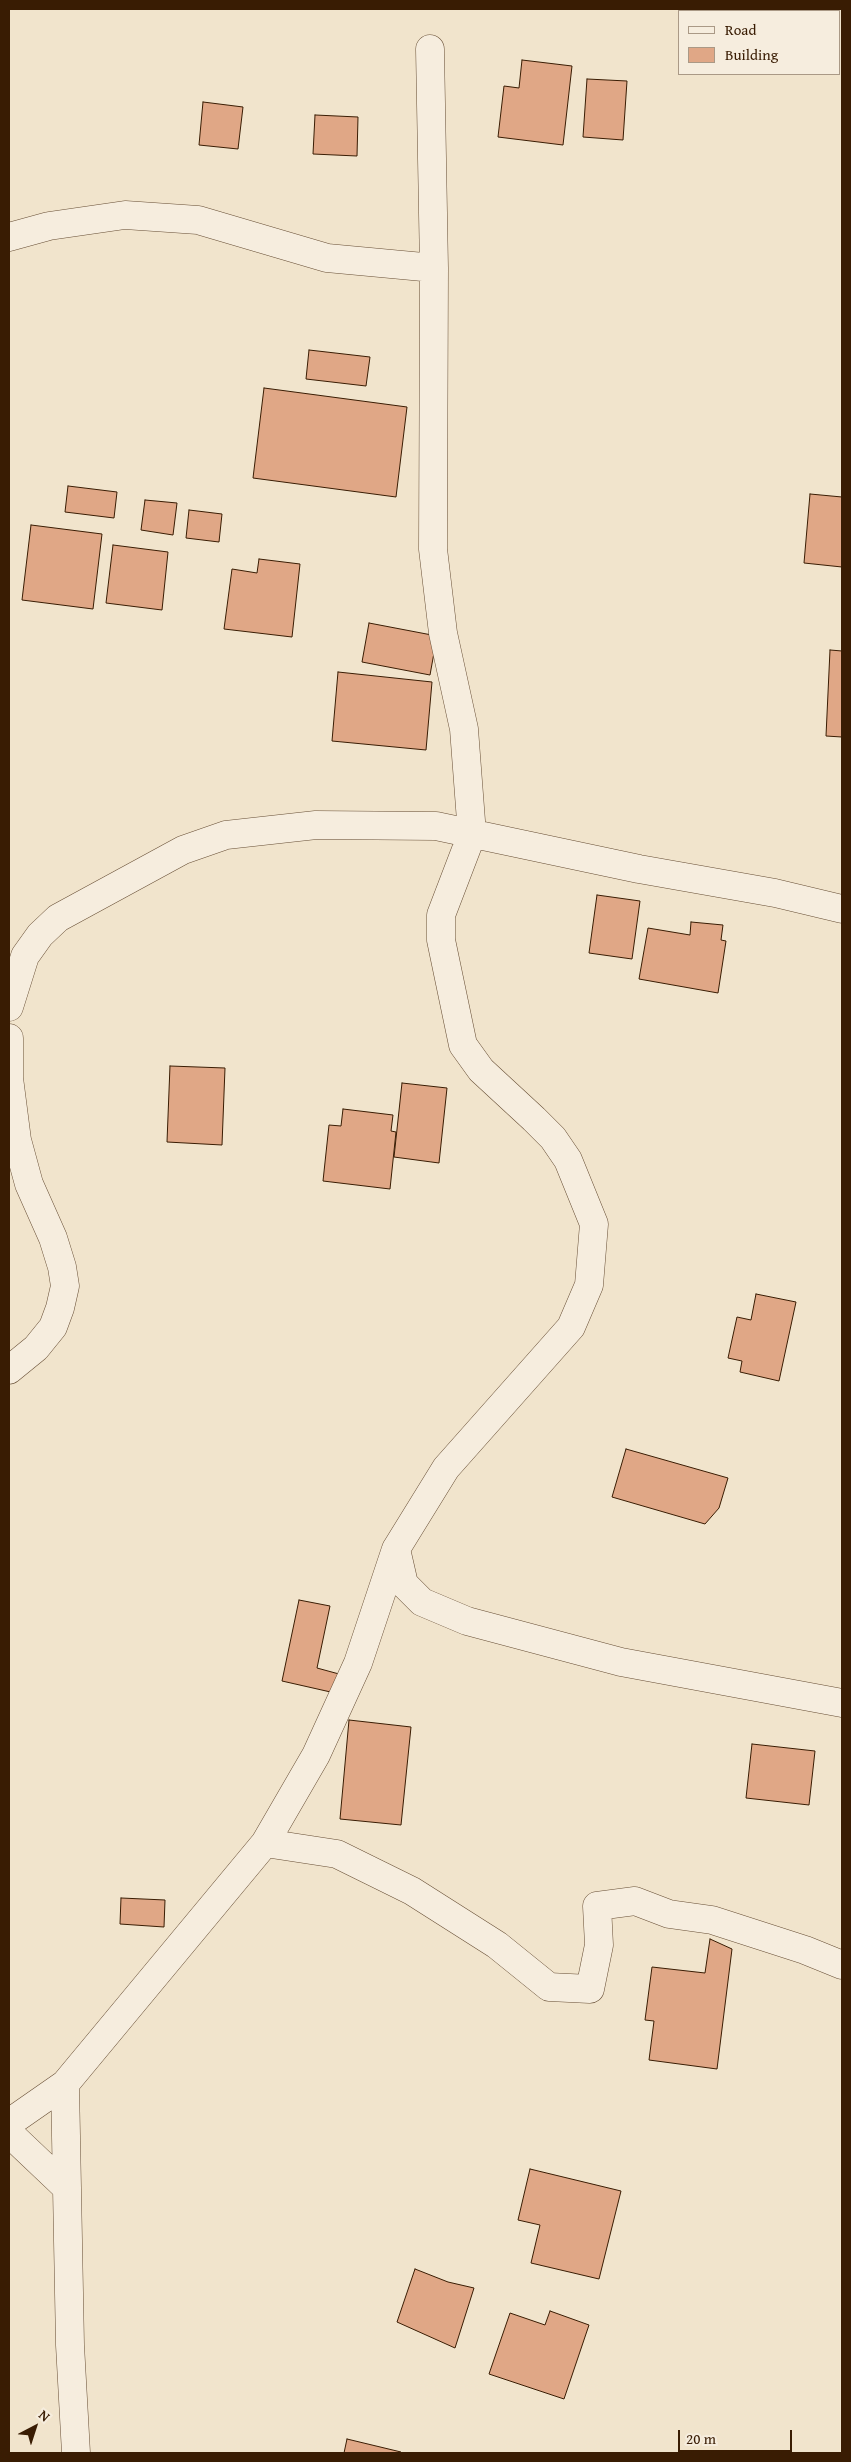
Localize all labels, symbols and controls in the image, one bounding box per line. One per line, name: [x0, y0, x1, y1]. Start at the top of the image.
legend: [678, 10, 841, 75]
text: Road: [725, 19, 756, 40]
text: Building: [725, 44, 778, 65]
north arrow: [10, 2402, 60, 2452]
text: N: [35, 2405, 55, 2426]
scale bar: [681, 2420, 795, 2452]
text: 20 m: [686, 2428, 716, 2449]

